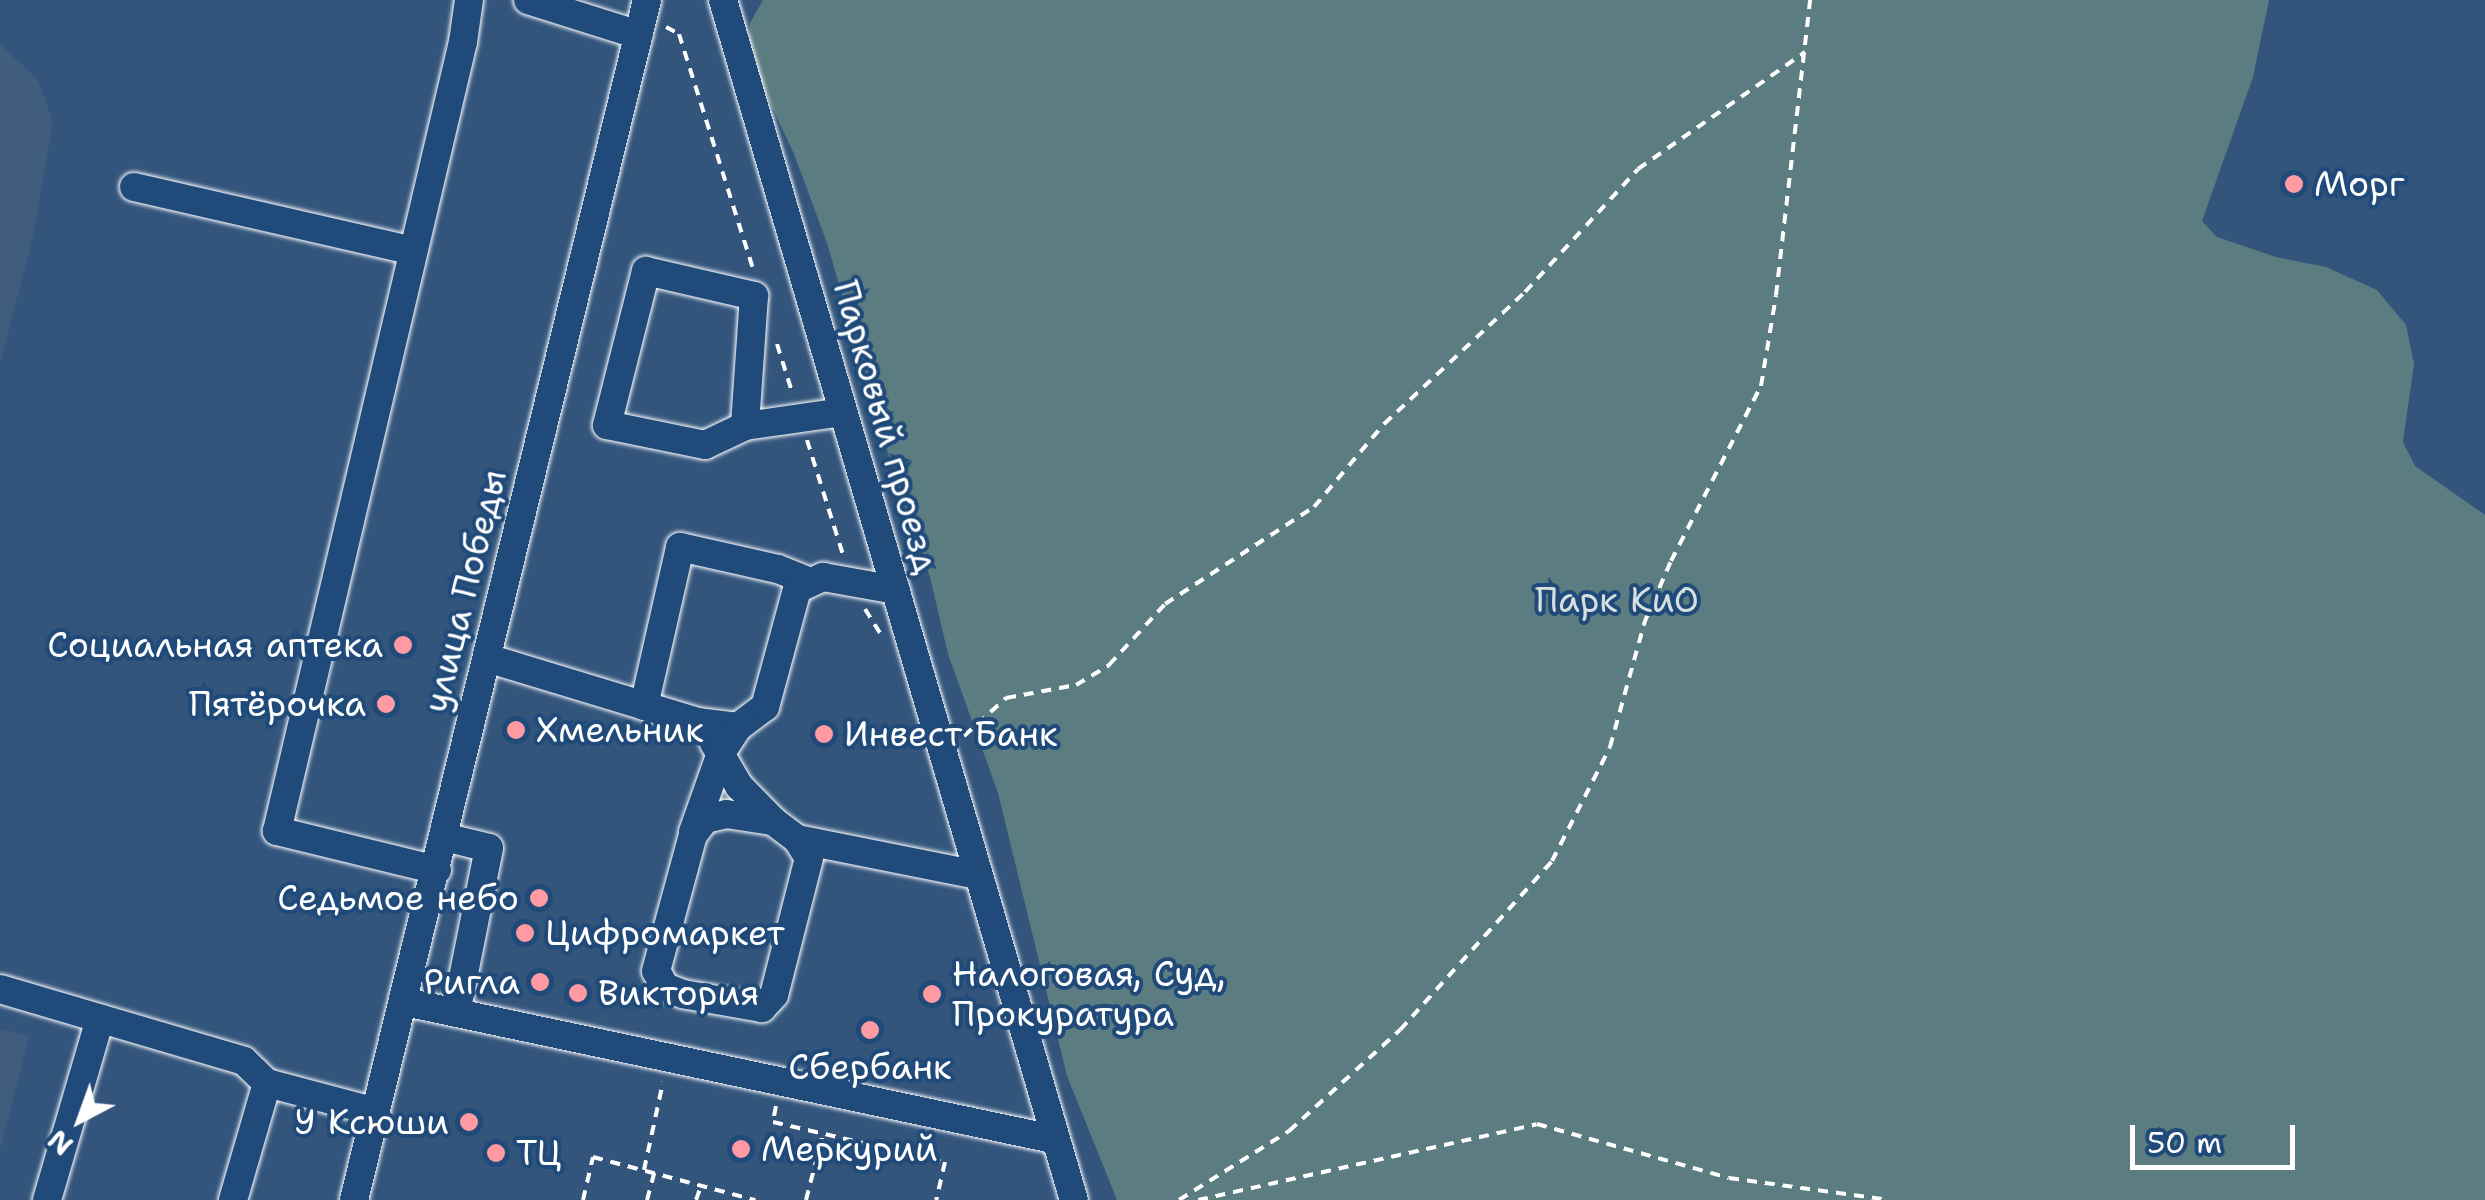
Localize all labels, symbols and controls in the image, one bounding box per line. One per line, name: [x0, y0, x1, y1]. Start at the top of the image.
place label: Морг: [2314, 163, 2405, 205]
marker: Морг: [2283, 173, 2305, 195]
street label: Парковый проезд: [824, 276, 948, 578]
street label: улица Победы: [415, 465, 515, 717]
park label: Парк КиО: [1535, 579, 1699, 621]
place label: Социальная аптека: [47, 624, 383, 666]
marker: Социальная аптека: [392, 634, 414, 656]
place label: Пятёрочка: [189, 683, 366, 725]
marker: Пятёрочка: [375, 693, 397, 715]
place label: Хмельник: [536, 709, 704, 751]
place label: Инвест Банк: [844, 713, 1058, 755]
marker: Хмельник: [505, 719, 527, 741]
marker: Инвест Банк: [813, 723, 835, 745]
place label: Седьмое небо: [277, 877, 519, 919]
marker: Седьмое небо: [528, 887, 550, 909]
place label: Цифромаркет: [545, 912, 785, 954]
marker: Цифромаркет: [514, 922, 536, 944]
place label: Налоговая, Суд, Прокуратура: [952, 953, 1226, 1035]
place label: Ригла: [423, 961, 520, 1003]
marker: Ригла: [529, 971, 551, 993]
place label: Виктория: [598, 972, 759, 1014]
marker: Виктория: [567, 982, 589, 1004]
marker: Налоговая, Суд, Прокуратура: [921, 983, 943, 1005]
marker: Сбербанк: [859, 1019, 881, 1041]
place label: Сбербанк: [788, 1046, 952, 1088]
north arrow: [30, 1070, 130, 1170]
place label: У Ксюши: [294, 1101, 449, 1143]
scale bar: [2135, 1105, 2300, 1167]
marker: У Ксюши: [458, 1111, 480, 1133]
text: N: [39, 1121, 81, 1164]
text: 50 m: [2147, 1122, 2222, 1163]
place label: Меркурий: [761, 1128, 938, 1170]
place label: ТЦ: [516, 1132, 561, 1174]
marker: Меркурий: [730, 1138, 752, 1160]
marker: ТЦ: [485, 1142, 507, 1164]

